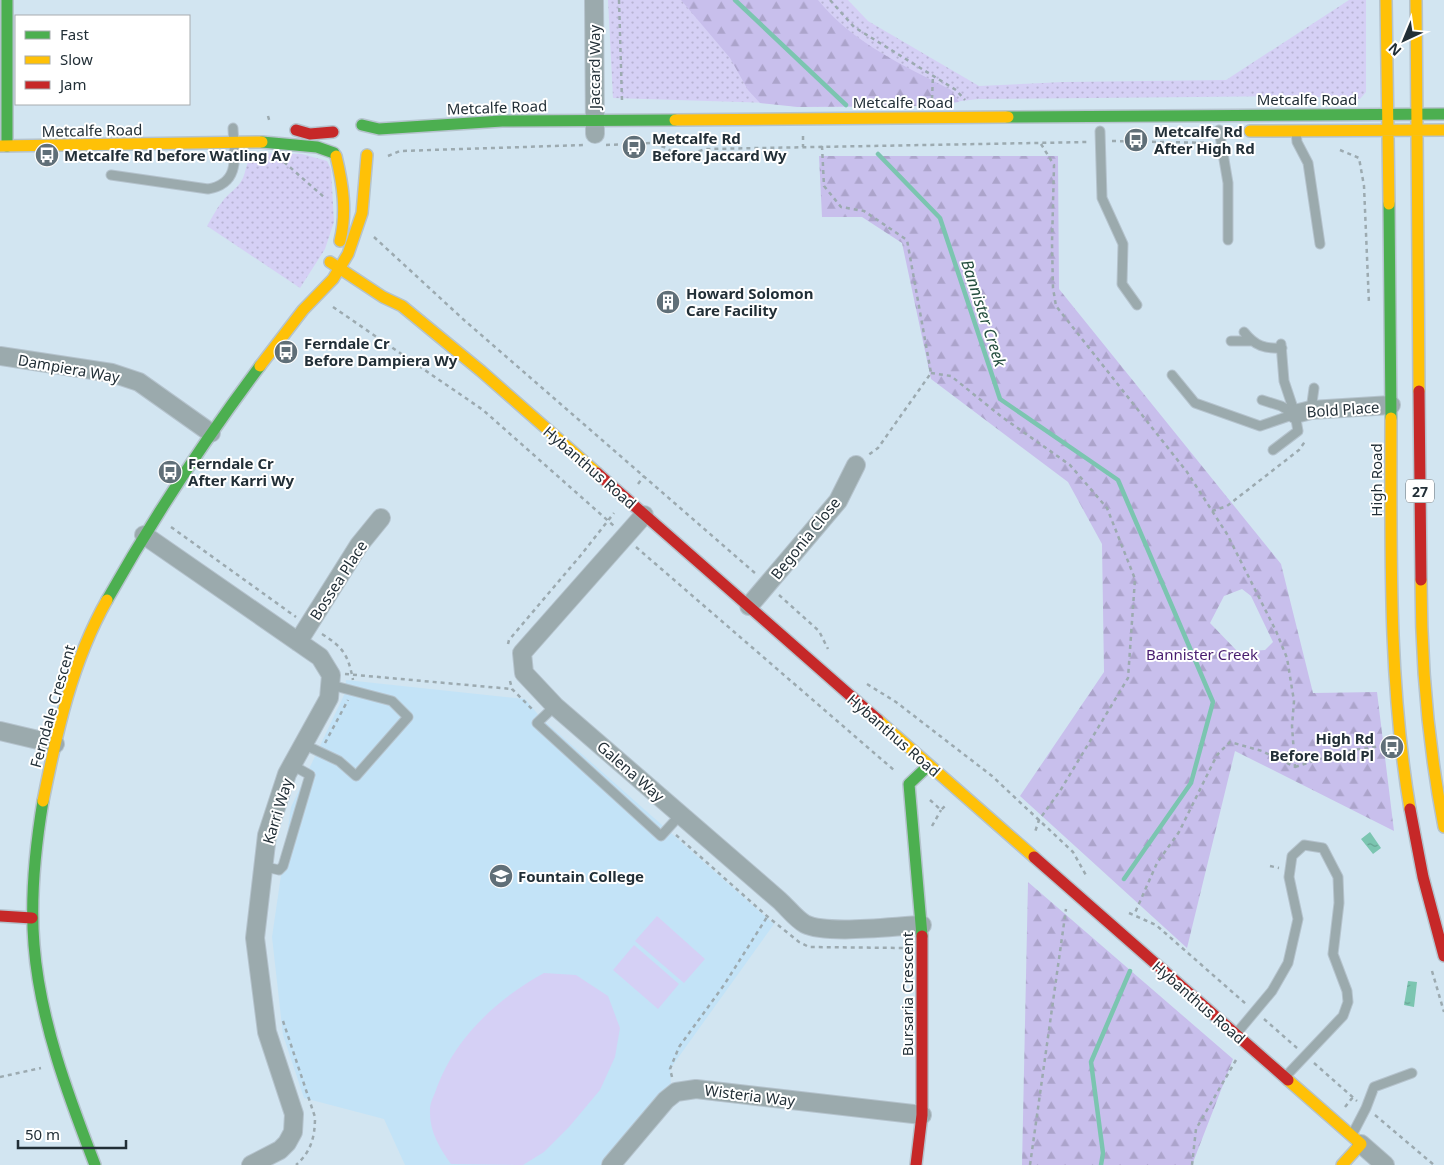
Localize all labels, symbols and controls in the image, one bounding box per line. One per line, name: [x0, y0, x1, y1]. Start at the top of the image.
legend: [15, 15, 190, 105]
north arrow: [1379, 15, 1429, 65]
text: Fast: [60, 24, 89, 44]
street label: Jaccard Way: [584, 25, 604, 111]
text: N: [1384, 39, 1405, 61]
text: Slow: [60, 49, 93, 69]
text: Jam: [58, 74, 87, 94]
street label: Metcalfe Road: [1257, 89, 1357, 109]
street label: Metcalfe Road: [853, 92, 953, 112]
street label: Metcalfe Road: [446, 95, 548, 119]
street label: Metcalfe Road: [42, 119, 142, 141]
place label: Metcalfe Rd After High Rd: [1154, 121, 1255, 158]
bus stop icon: Metcalfe Rd After High Rd: [1123, 127, 1149, 153]
place label: Metcalfe Rd Before Jaccard Wy: [652, 128, 787, 165]
bus stop icon: Metcalfe Rd Before Jaccard Wy: [621, 134, 647, 160]
bus stop icon: Metcalfe Rd before Watling Av: [34, 142, 60, 168]
place label: Metcalfe Rd before Watling Av: [64, 145, 291, 165]
water label: Bannister Creek: [956, 257, 1012, 370]
place label: Howard Solomon Care Facility: [686, 283, 813, 320]
building icon: Howard Solomon Care Facility: [655, 289, 681, 315]
place label: Ferndale Cr Before Dampiera Wy: [304, 333, 458, 370]
bus stop icon: Ferndale Cr Before Dampiera Wy: [273, 339, 299, 365]
street label: Dampiera Way: [17, 349, 122, 387]
street label: Bold Place: [1306, 396, 1380, 422]
street label: Hybanthus Road: [539, 421, 641, 513]
street label: High Road: [1366, 443, 1386, 517]
place label: Ferndale Cr After Karri Wy: [188, 453, 295, 490]
bus stop icon: Ferndale Cr After Karri Wy: [157, 459, 183, 485]
road number: 27: [1406, 480, 1434, 502]
street label: Begonia Close: [766, 493, 844, 583]
street label: Bossea Place: [305, 536, 371, 624]
street label: Ferndale Crescent: [25, 642, 79, 770]
park label: Bannister Creek: [1146, 644, 1258, 664]
street label: Hybanthus Road: [843, 689, 945, 781]
place label: High Rd Before Bold Pl: [1270, 728, 1374, 765]
bus stop icon: High Rd Before Bold Pl: [1379, 734, 1405, 760]
street label: Galena Way: [593, 736, 669, 806]
street label: Karri Way: [258, 775, 297, 846]
school or university icon: Fountain College: [488, 863, 514, 889]
place label: Fountain College: [518, 866, 644, 886]
street label: Bursaria Crescent: [897, 931, 917, 1056]
street label: Hybanthus Road: [1148, 956, 1250, 1048]
street label: Wisteria Way: [704, 1080, 797, 1111]
scale bar: [18, 1118, 125, 1150]
text: 50 m: [25, 1124, 60, 1144]

